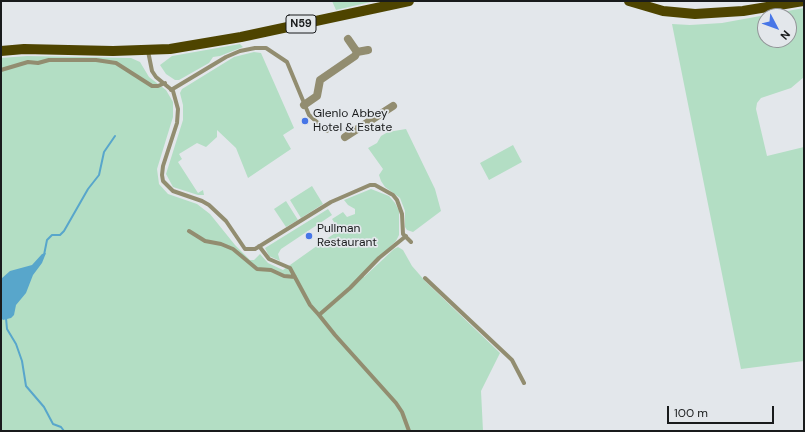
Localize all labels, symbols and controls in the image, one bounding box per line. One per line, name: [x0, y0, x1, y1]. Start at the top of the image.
north arrow: [757, 8, 797, 48]
road number: N59: [286, 15, 316, 33]
text: N: [777, 28, 793, 43]
place label: Glenlo Abbey Hotel & Estate: [313, 107, 392, 135]
marker: Glenlo Abbey Hotel & Estate: [300, 116, 310, 126]
place label: Pullman Restaurant: [317, 222, 377, 250]
marker: Pullman Restaurant: [304, 231, 314, 241]
scale bar: [669, 398, 776, 424]
text: 100 m: [674, 405, 708, 421]

